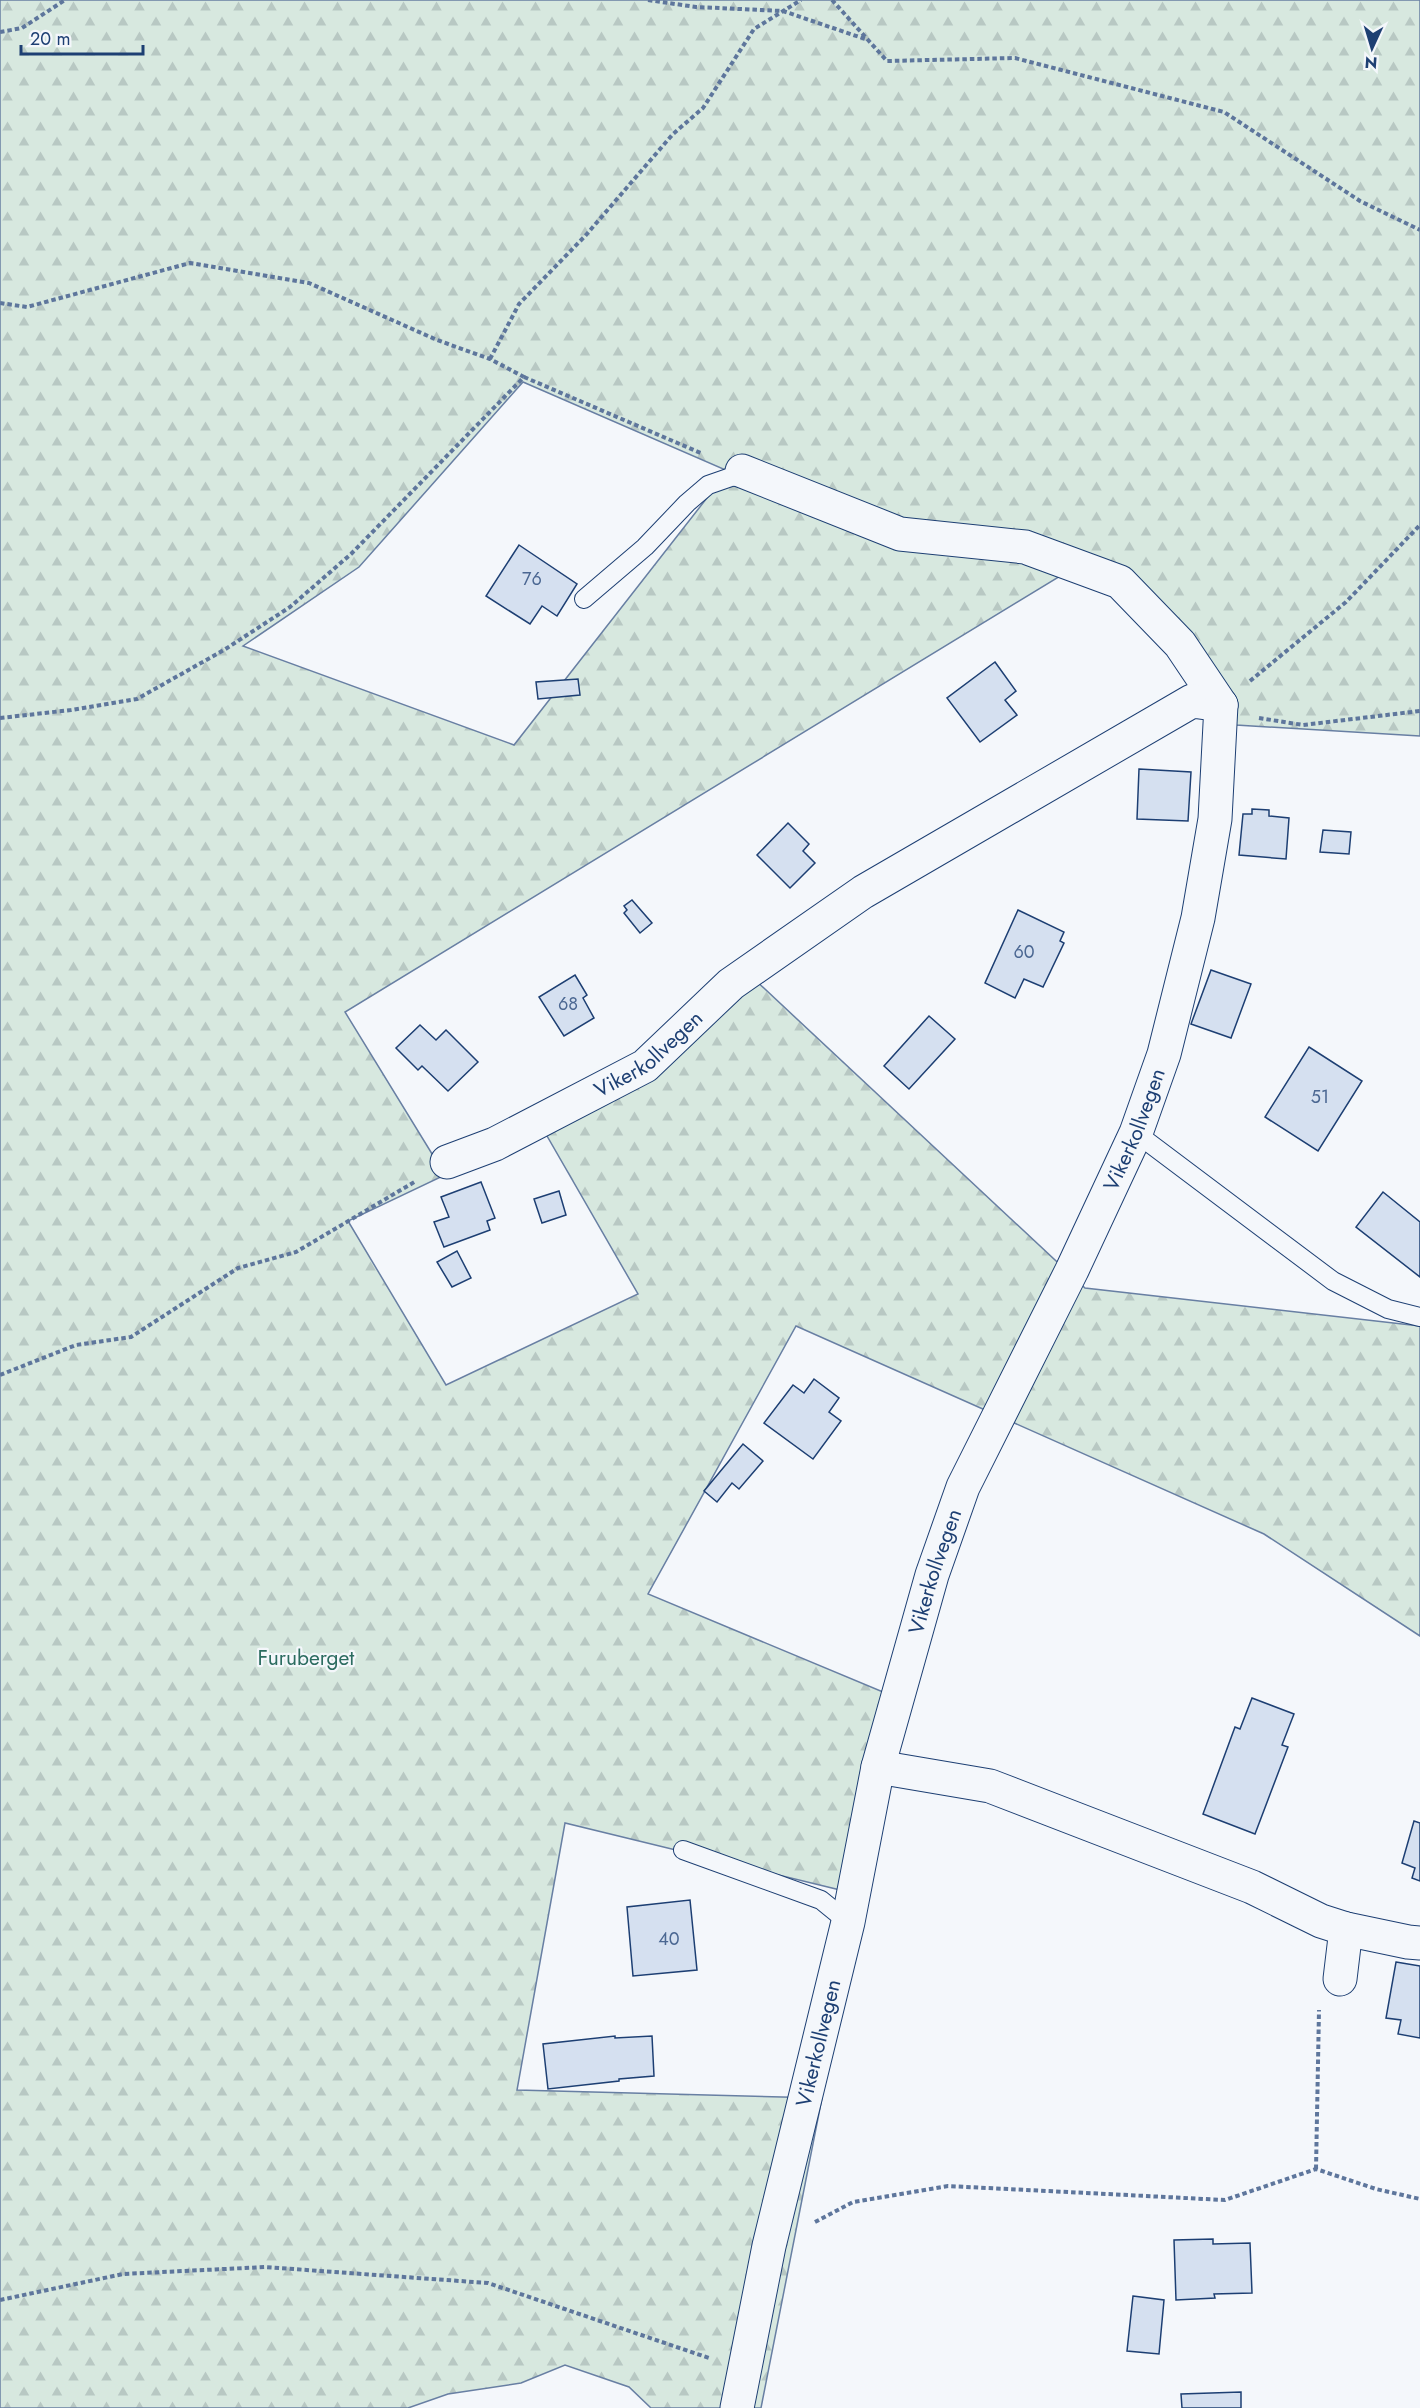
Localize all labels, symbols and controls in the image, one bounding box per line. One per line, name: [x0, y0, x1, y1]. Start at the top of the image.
scale bar: [21, 18, 142, 56]
north arrow: [1342, 18, 1402, 78]
text: 20 m: [30, 26, 70, 52]
text: N: [1364, 51, 1378, 74]
house number: 76: [522, 566, 542, 592]
house number: 60: [1013, 939, 1035, 965]
house number: 68: [558, 991, 578, 1017]
street label: Vikerkollvegen: [589, 1004, 709, 1105]
street label: Vikerkollvegen: [1096, 1064, 1173, 1196]
house number: 51: [1311, 1084, 1329, 1110]
street label: Vikerkollvegen: [901, 1505, 969, 1638]
park label: Furuberget: [258, 1643, 354, 1673]
house number: 40: [658, 1926, 680, 1952]
street label: Vikerkollvegen: [789, 1976, 848, 2110]

